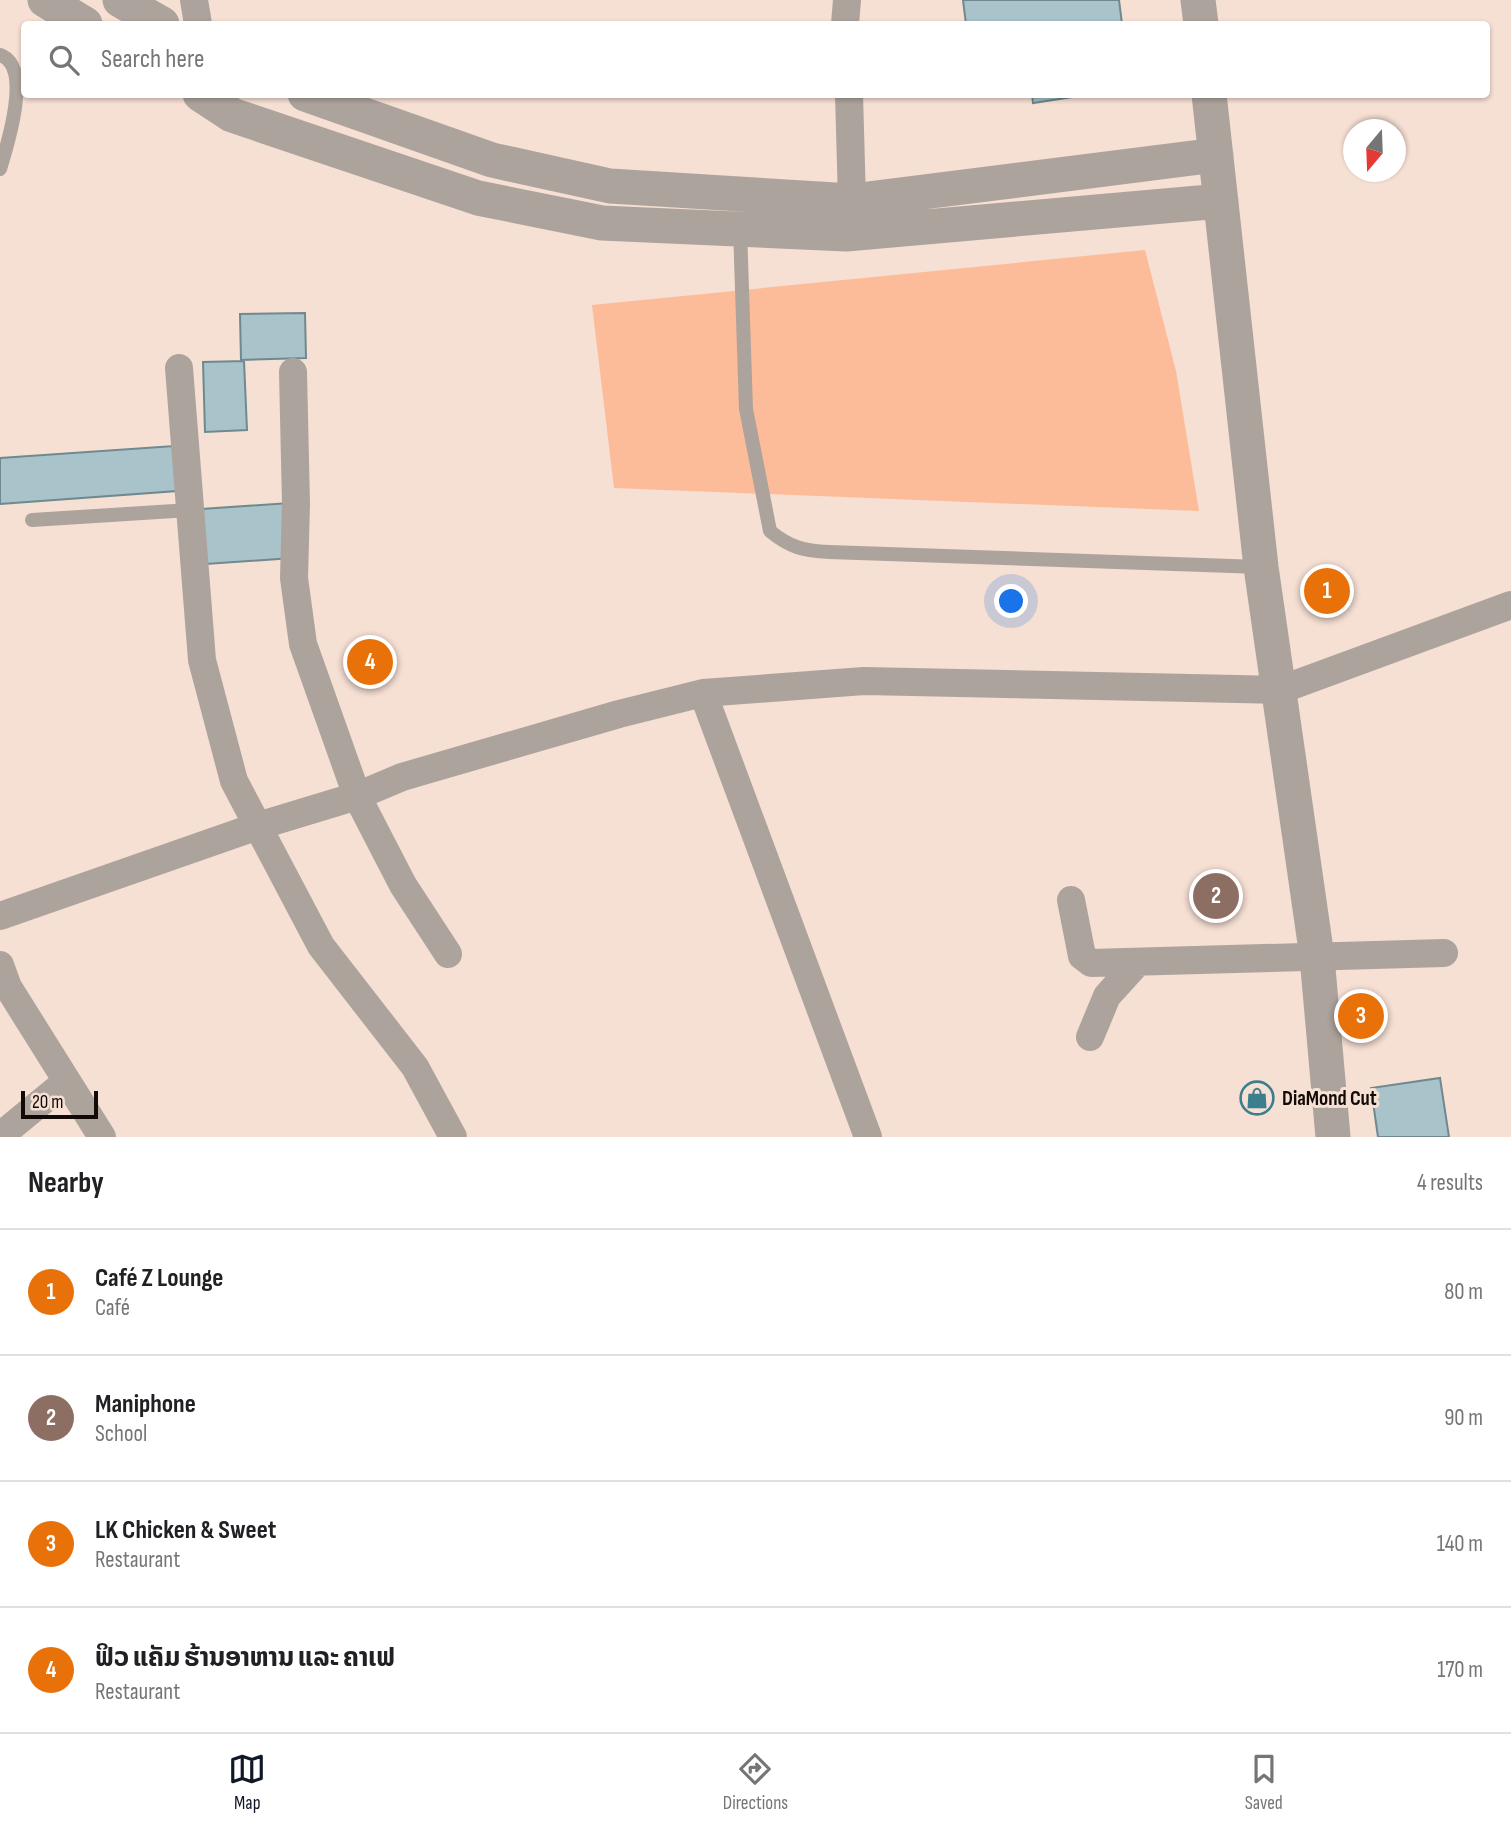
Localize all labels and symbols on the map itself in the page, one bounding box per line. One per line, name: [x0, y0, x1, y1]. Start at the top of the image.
north arrow: [1343, 119, 1406, 182]
pin: 1: [1304, 565, 1350, 617]
your location: [994, 584, 1028, 618]
pin: 4: [347, 636, 393, 688]
pin: 2: [1193, 870, 1239, 922]
pin: 3: [1338, 990, 1384, 1042]
shop icon: DiaMond Cut: [1238, 1079, 1276, 1117]
place label: DiaMond Cut: [1282, 1086, 1377, 1111]
scale bar: [21, 1088, 98, 1120]

